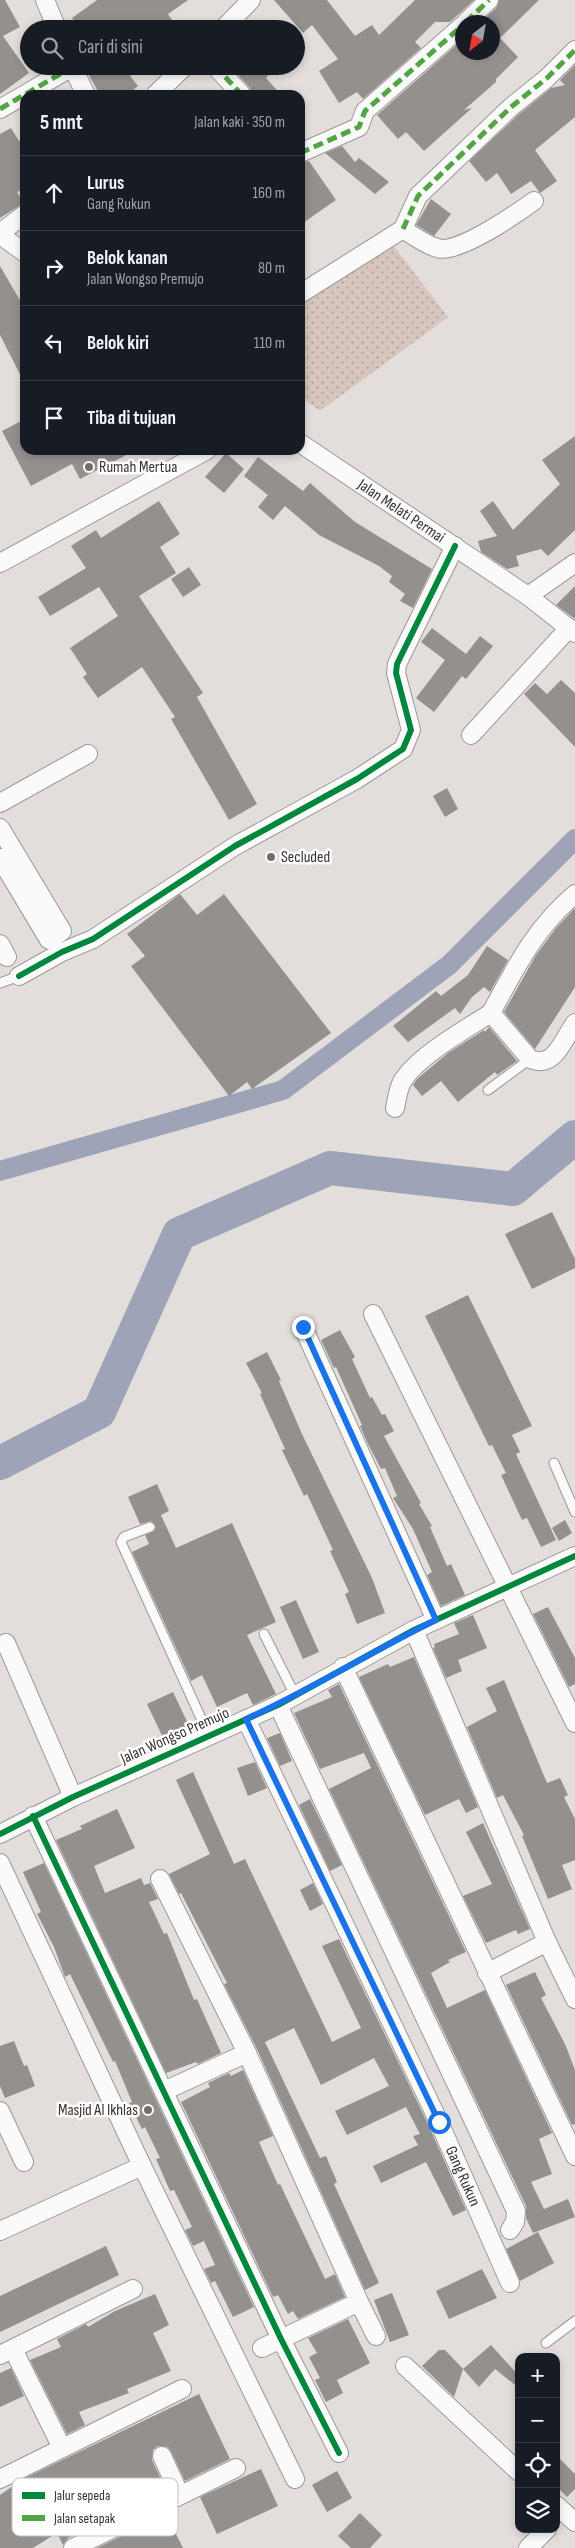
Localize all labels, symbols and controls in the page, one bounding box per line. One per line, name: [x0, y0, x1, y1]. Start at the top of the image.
north arrow: [455, 15, 500, 60]
search box: [20, 20, 305, 75]
icon: search: [38, 34, 66, 62]
text: Cari di sini: [78, 36, 143, 59]
text: 5 mnt: [40, 110, 83, 135]
text: Jalan kaki · 350 m: [194, 113, 285, 132]
text: Lurus: [87, 172, 124, 195]
icon: ahead: [40, 179, 68, 207]
text: 160 m: [252, 184, 285, 203]
text: Gang Rukun: [87, 195, 151, 214]
text: Belok kanan: [87, 247, 168, 270]
icon: right: [40, 254, 68, 282]
text: 80 m: [258, 259, 285, 278]
text: Jalan Wongso Premujo: [87, 270, 204, 289]
icon: left: [40, 329, 68, 357]
text: Belok kiri: [87, 332, 149, 355]
text: 110 m: [254, 334, 285, 353]
icon: arrive: [40, 404, 68, 432]
text: Tiba di tujuan: [87, 407, 176, 430]
place label: Rumah Mertua: [99, 458, 177, 477]
marker: Rumah Mertua: [83, 461, 95, 473]
street label: Jalan Melati Permai: [353, 474, 448, 547]
place label: Secluded: [281, 848, 330, 867]
marker: Secluded: [265, 851, 277, 863]
route end: [292, 1316, 315, 1339]
street label: Jalan Wongso Premujo: [117, 1704, 232, 1769]
place label: Masjid Al Ikhlas: [58, 2101, 138, 2120]
marker: Masjid Al Ikhlas: [142, 2104, 154, 2116]
route start: [428, 2111, 451, 2134]
street label: Gang Rukun: [441, 2143, 484, 2209]
map controls: [515, 2353, 560, 2533]
button: +: [515, 2353, 560, 2398]
button: −: [515, 2398, 560, 2443]
button: locate: [515, 2443, 560, 2488]
legend: [12, 2478, 178, 2536]
text: Jalur sepeda: [53, 2487, 110, 2504]
button: layers: [515, 2488, 560, 2533]
text: Jalan setapak: [53, 2510, 116, 2527]

